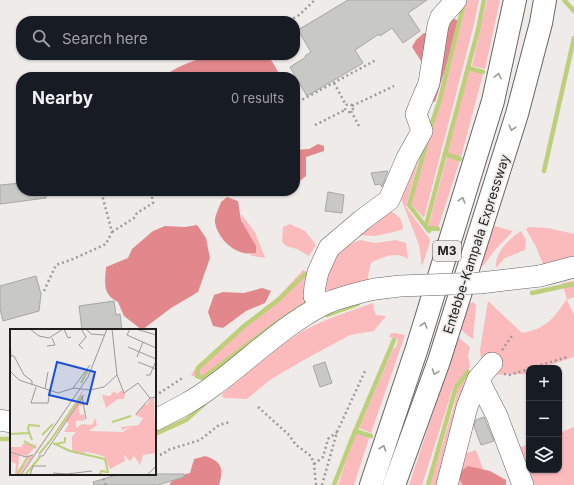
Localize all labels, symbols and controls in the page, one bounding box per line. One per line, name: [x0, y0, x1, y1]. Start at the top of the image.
search box: [16, 16, 300, 60]
icon: search: [30, 27, 52, 49]
text: Search here: [62, 29, 148, 48]
one-way arrow: [494, 72, 502, 79]
text: Nearby: [32, 88, 93, 108]
text: 0 results: [231, 90, 284, 106]
one-way arrow: [509, 124, 517, 131]
street label: Entebbe-Kampala Expressway: [439, 152, 513, 336]
one-way arrow: [457, 197, 466, 204]
road number: M3: [433, 241, 461, 261]
one-way arrow: [419, 321, 428, 328]
inset map: [10, 329, 156, 475]
map controls: [526, 365, 562, 473]
button: +: [526, 365, 562, 401]
one-way arrow: [431, 368, 439, 375]
button: −: [526, 401, 562, 437]
button: layers: [526, 437, 562, 473]
one-way arrow: [378, 445, 387, 452]

